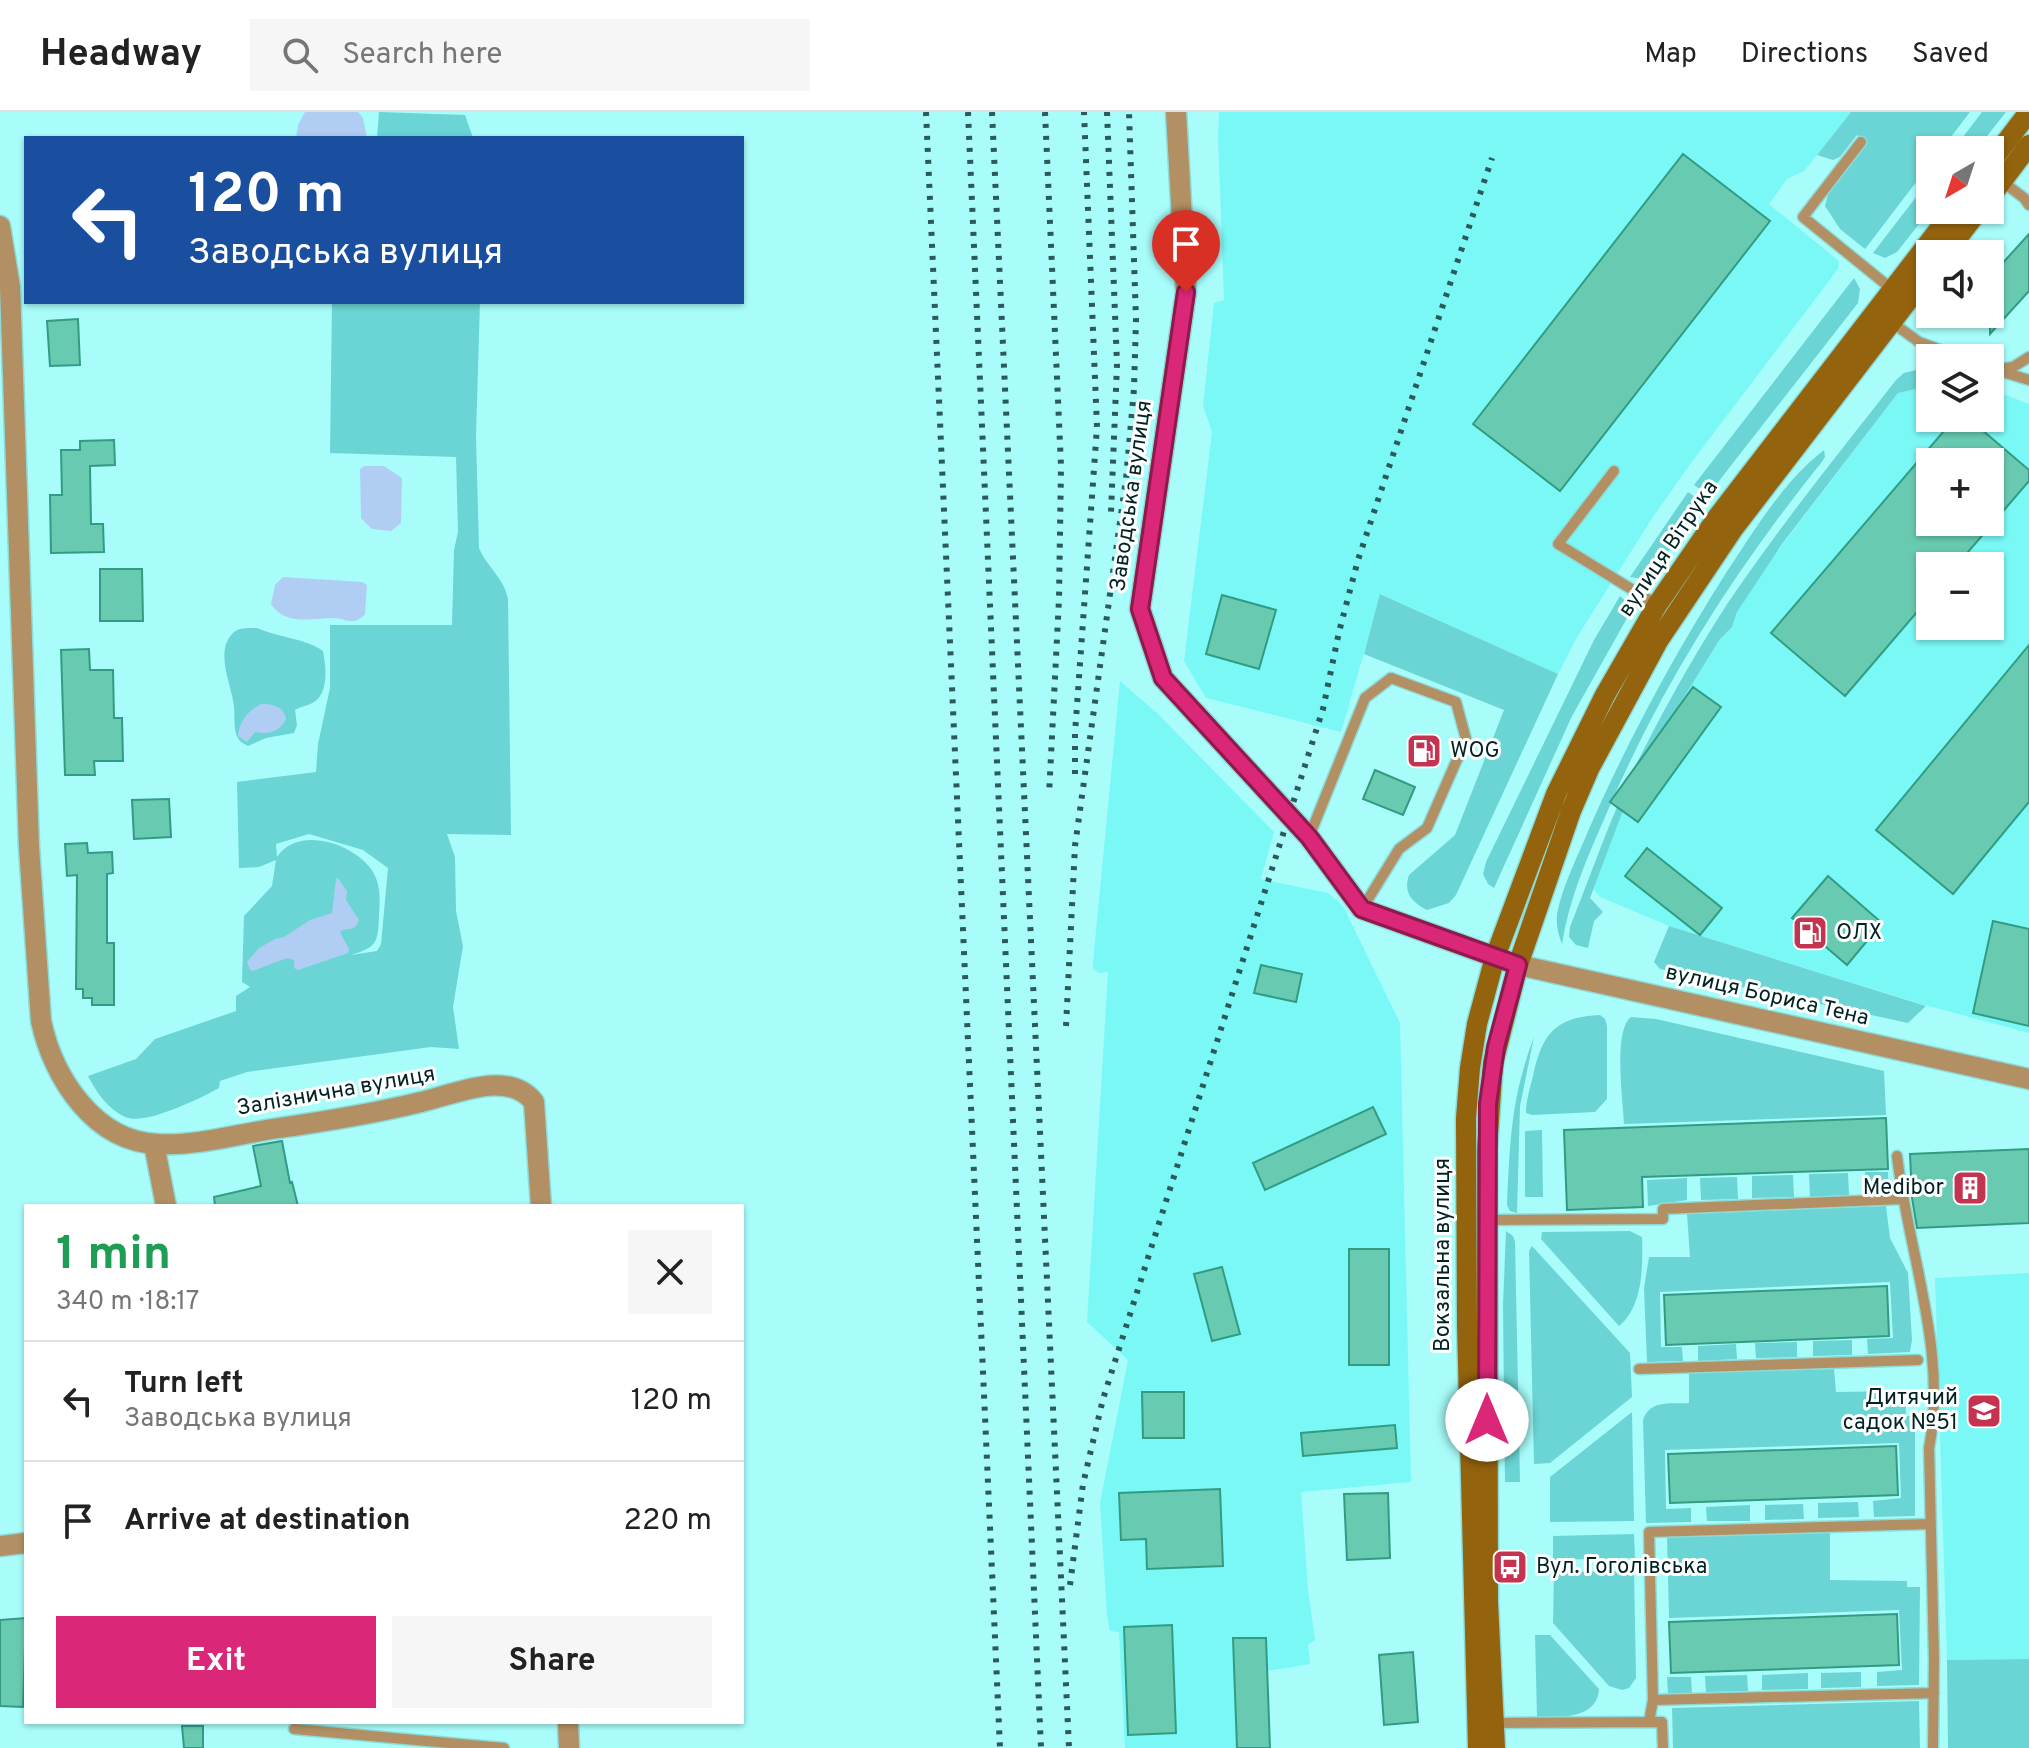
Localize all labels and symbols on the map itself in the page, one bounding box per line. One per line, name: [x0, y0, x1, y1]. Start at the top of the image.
north arrow: [1916, 136, 2004, 224]
pin: [1152, 210, 1220, 292]
street label: Заводська вулиця: [1105, 399, 1159, 593]
street label: вулиця Вітрука: [1613, 475, 1725, 623]
fuel station icon: WOG: [1405, 732, 1443, 770]
place label: WOG: [1450, 738, 1500, 765]
fuel station icon: ОЛХ: [1791, 914, 1829, 952]
place label: ОЛХ: [1836, 920, 1882, 947]
street label: вулиця Бориса Тена: [1663, 959, 1871, 1033]
street label: Залізнична вулиця: [235, 1061, 437, 1123]
street label: Вокзальна вулиця: [1430, 1158, 1457, 1352]
building icon: Medibor: [1951, 1169, 1989, 1207]
place label: Medibor: [1863, 1175, 1944, 1202]
position arrow: [1445, 1378, 1529, 1462]
place label: Дитячий садок №51: [1843, 1385, 1958, 1437]
school or university icon: Дитячий садок №51: [1965, 1392, 2003, 1430]
bus stop icon: Вул. Гоголівська: [1491, 1548, 1529, 1586]
place label: Вул. Гоголівська: [1536, 1554, 1707, 1581]

